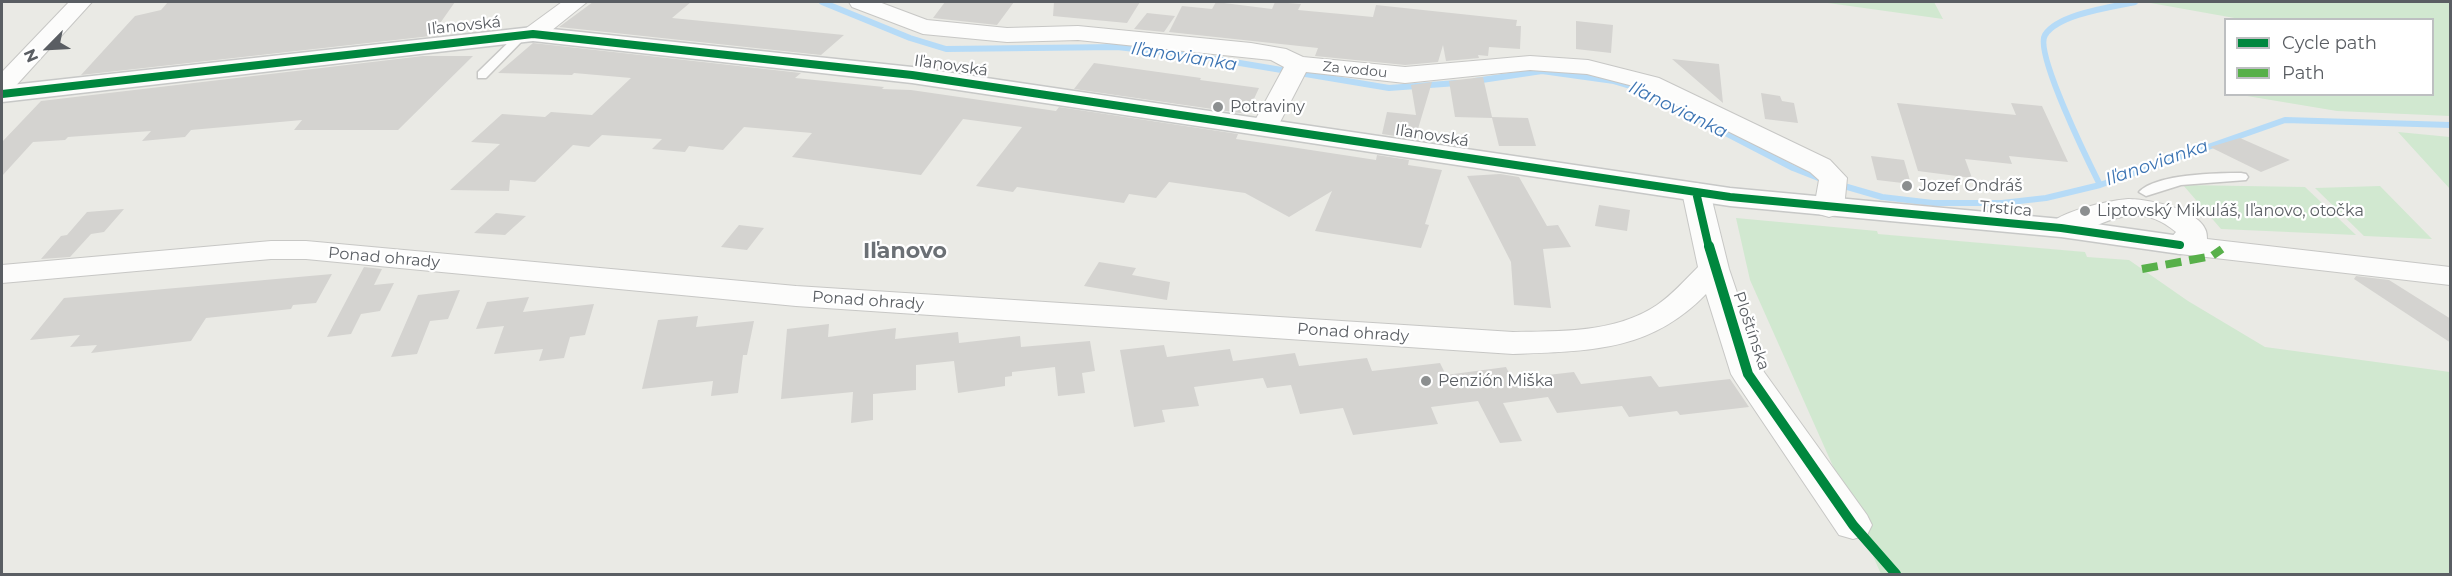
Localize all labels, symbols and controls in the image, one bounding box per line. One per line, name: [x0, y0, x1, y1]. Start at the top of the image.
street label: Iľanovská: [426, 13, 502, 39]
north arrow: [18, 18, 78, 78]
legend: [2224, 18, 2434, 96]
text: Cycle path: [2282, 32, 2377, 54]
water label: Iľanovianka: [1129, 38, 1239, 76]
text: N: [20, 46, 42, 65]
street label: Iľanovská: [913, 51, 989, 81]
street label: Za vodou: [1322, 58, 1388, 82]
text: Path: [2282, 62, 2325, 84]
water label: Iľanovianka: [1625, 77, 1731, 143]
place label: Potraviny: [1230, 97, 1305, 117]
marker: Potraviny: [1211, 100, 1225, 114]
street label: Iľanovská: [1394, 121, 1470, 151]
water label: Iľanovianka: [2103, 135, 2211, 191]
place label: Jozef Ondráš: [1919, 176, 2022, 196]
marker: Jozef Ondráš: [1900, 179, 1914, 193]
street label: Trstica: [1979, 197, 2033, 221]
place label: Liptovský Mikuláš, Iľanovo, otočka: [2097, 201, 2364, 221]
marker: Liptovský Mikuláš, Iľanovo, otočka: [2078, 204, 2092, 218]
district label: Iľanovo: [863, 239, 947, 265]
street label: Ponad ohrady: [327, 244, 441, 272]
street label: Ponad ohrady: [811, 288, 925, 314]
street label: Ploštínska: [1729, 289, 1773, 373]
street label: Ponad ohrady: [1296, 320, 1410, 346]
place label: Penzión Miška: [1438, 371, 1554, 391]
marker: Penzión Miška: [1419, 374, 1433, 388]

